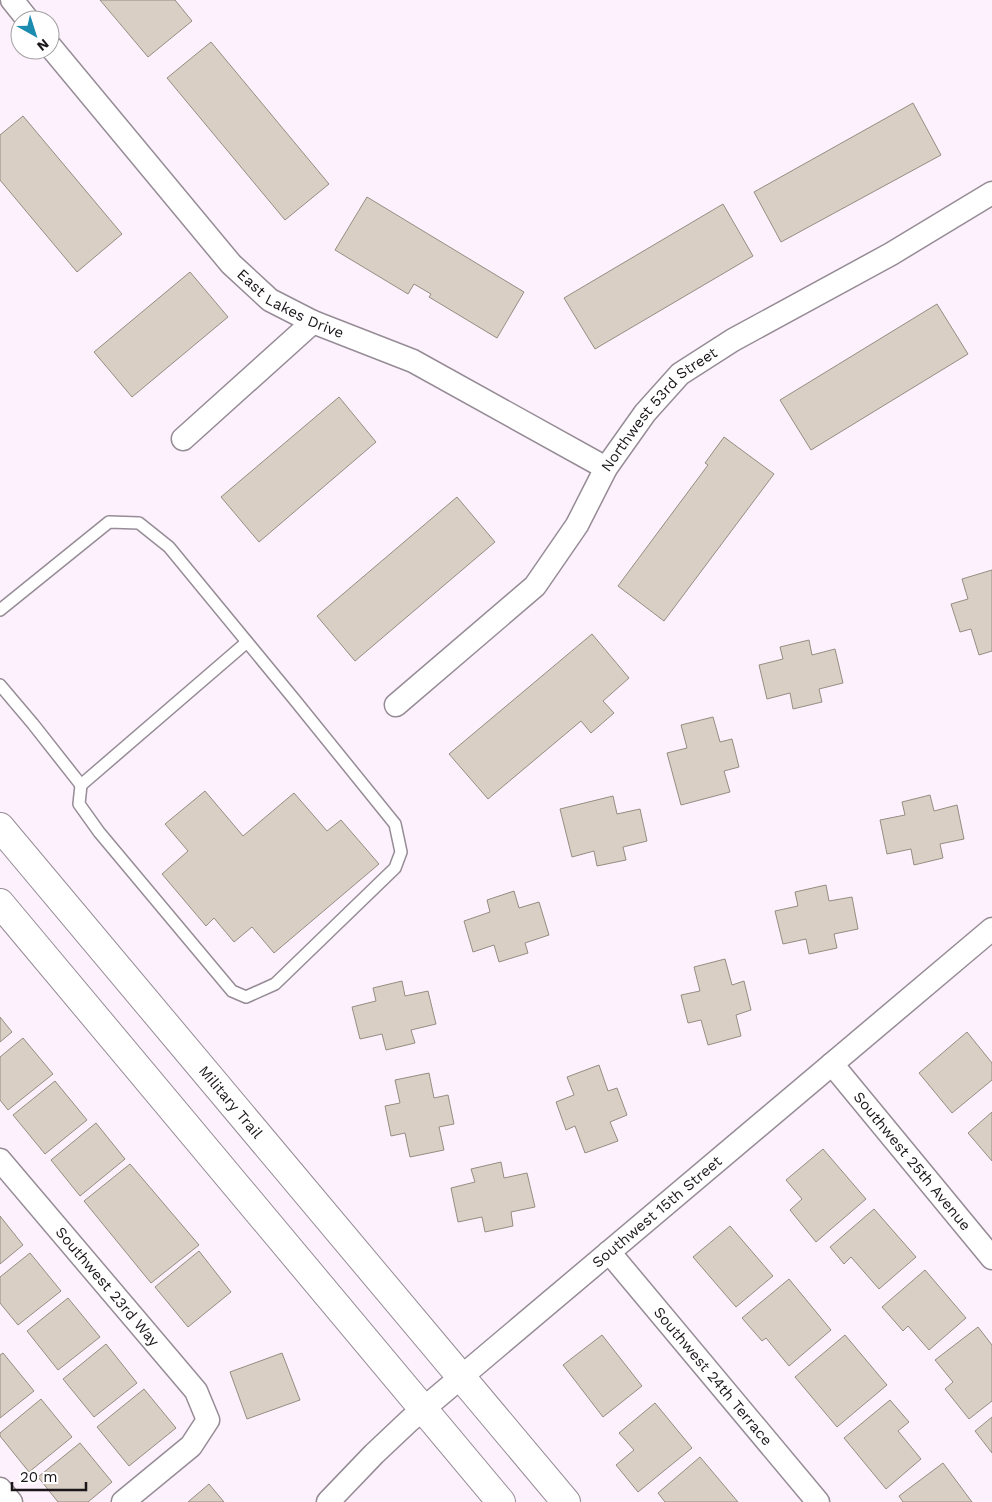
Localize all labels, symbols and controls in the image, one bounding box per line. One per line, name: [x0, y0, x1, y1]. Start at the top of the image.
north arrow: [10, 10, 60, 60]
text: N: [34, 36, 52, 55]
street label: East Lakes Drive: [233, 265, 346, 342]
street label: Northwest 53rd Street: [597, 343, 721, 475]
street label: Military Trail: [195, 1062, 267, 1142]
street label: Southwest 25th Avenue: [850, 1088, 975, 1234]
street label: Southwest 15th Street: [588, 1152, 726, 1272]
street label: Southwest 23rd Way: [52, 1223, 163, 1350]
street label: Southwest 24th Terrace: [650, 1303, 776, 1449]
scale bar: [12, 1460, 86, 1492]
text: 20 m: [20, 1468, 58, 1486]

